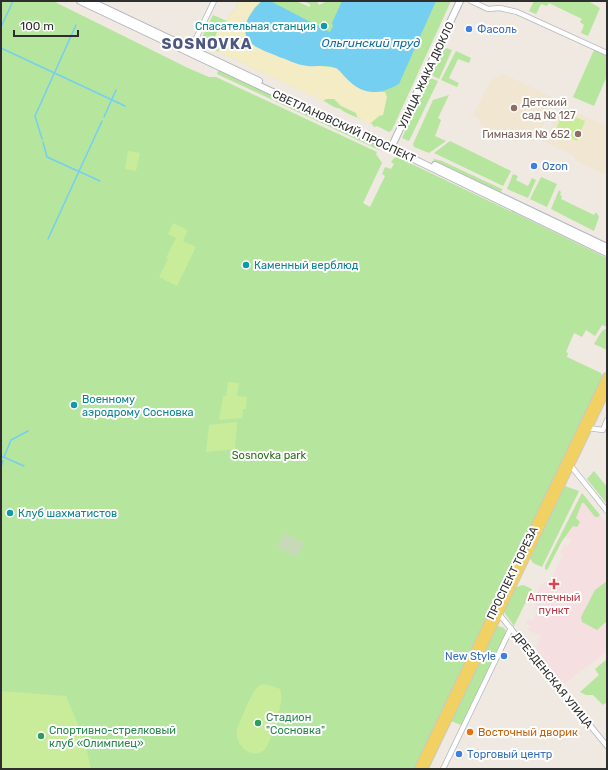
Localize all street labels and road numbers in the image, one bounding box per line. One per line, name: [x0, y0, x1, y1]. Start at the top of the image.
street label: УЛИЦА ЖАКА ДЮКЛО: [396, 20, 457, 131]
street label: СВЕТЛАНОВСКИЙ ПРОСПЕКТ: [270, 87, 418, 166]
street label: ПРОСПЕКТ ТОРЕЗА: [484, 524, 541, 622]
street label: ДРЕЗДЕНСКАЯ УЛИЦА: [510, 630, 596, 731]

